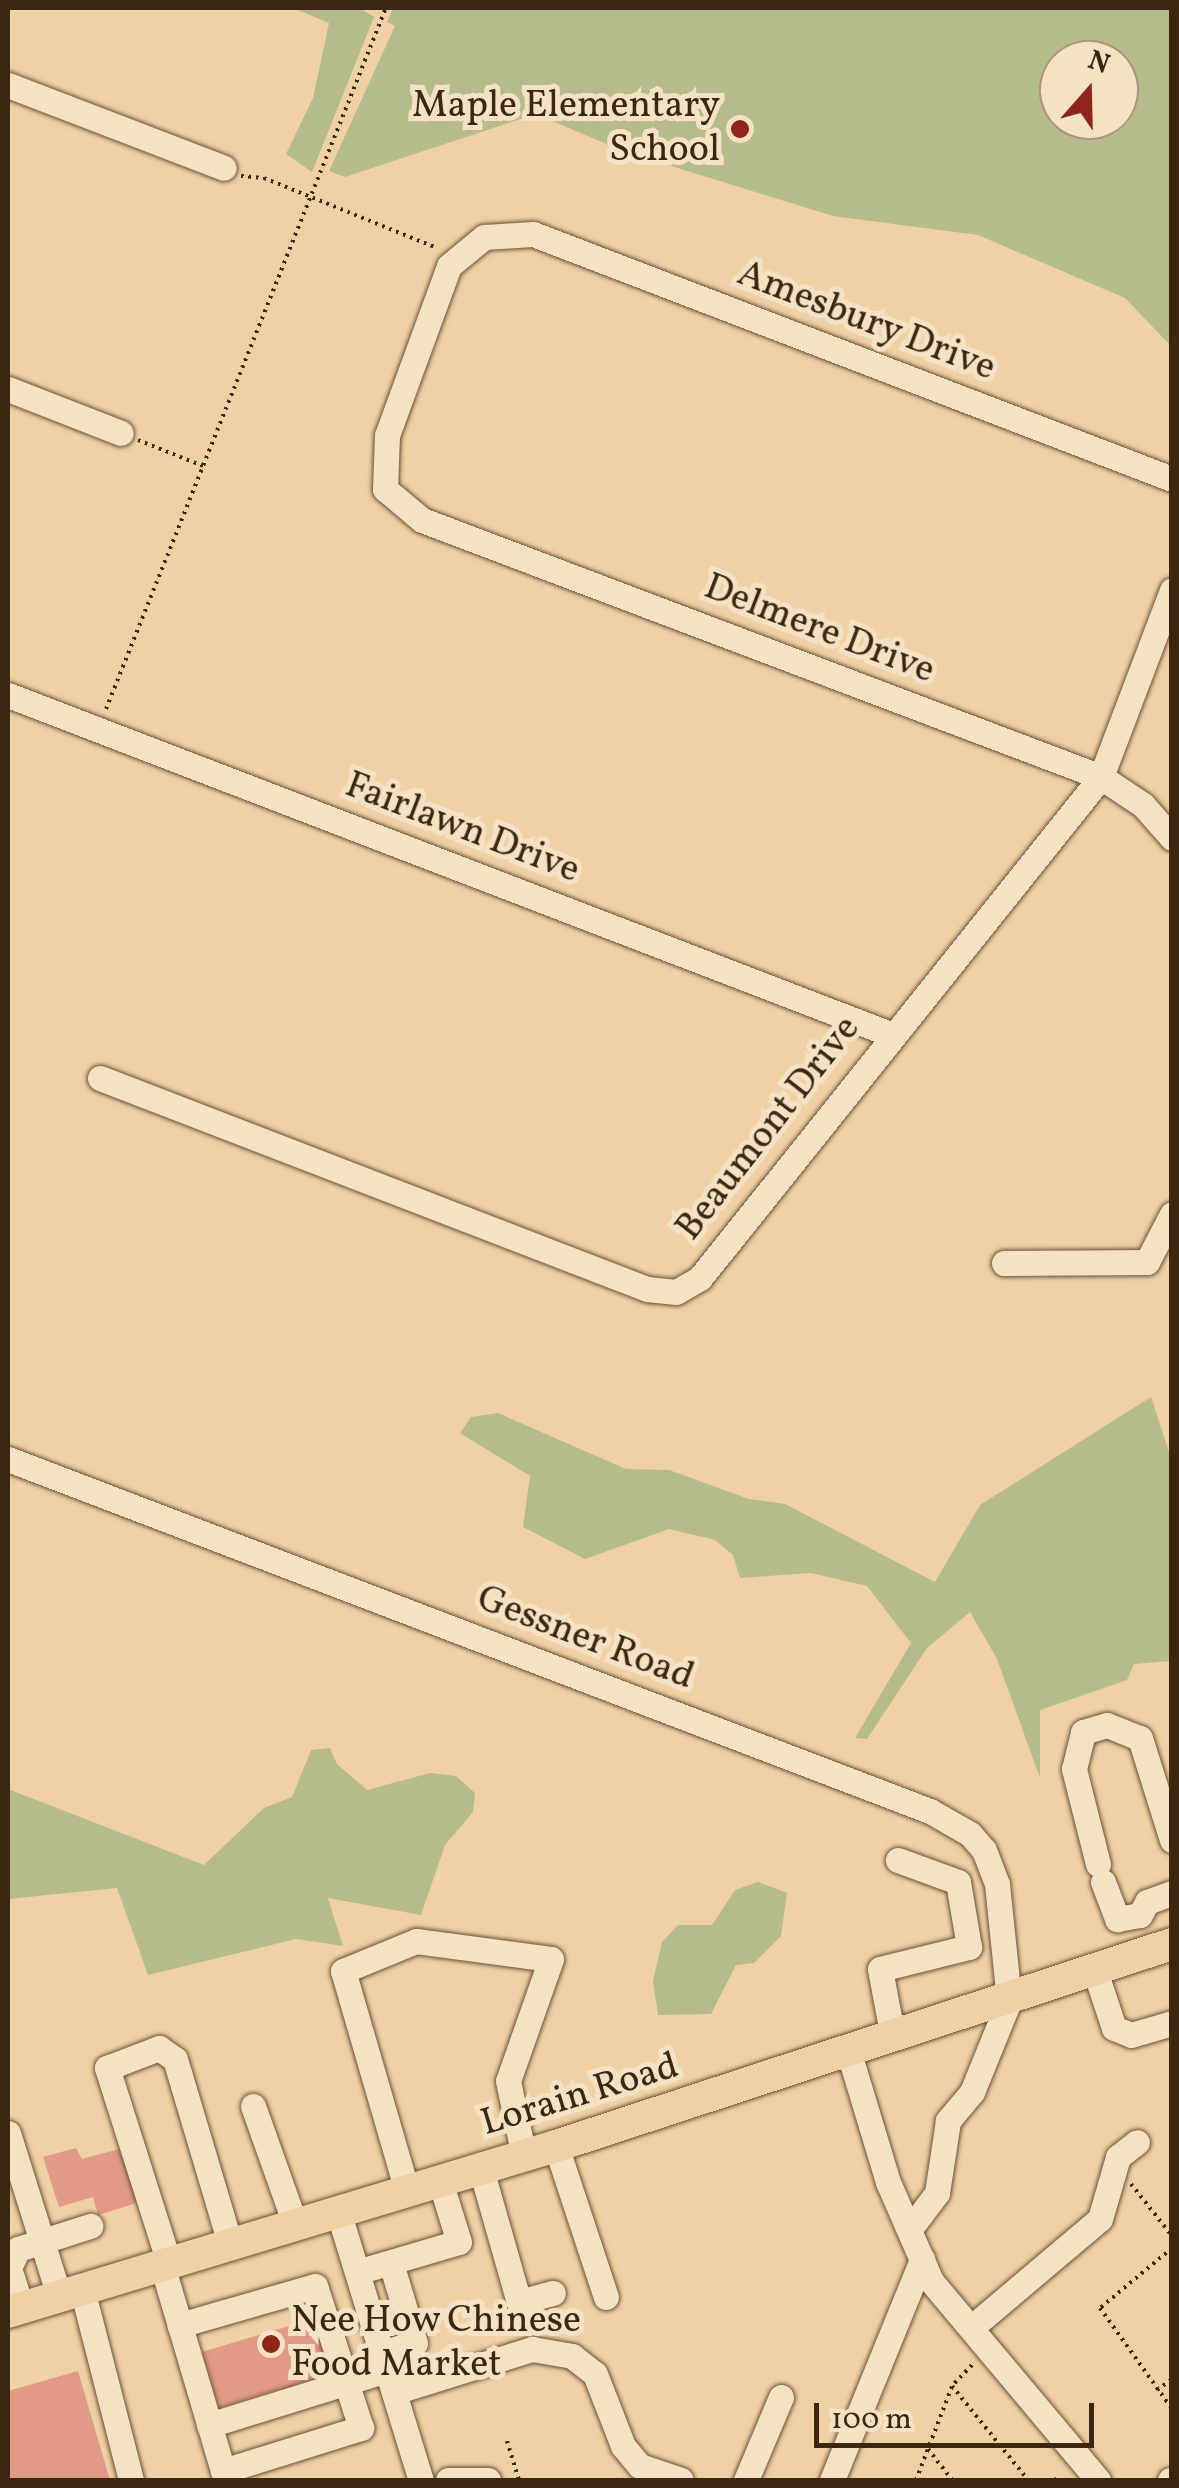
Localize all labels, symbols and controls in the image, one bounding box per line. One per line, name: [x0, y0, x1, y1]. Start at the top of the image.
north arrow: [1039, 40, 1139, 140]
text: N: [1083, 41, 1115, 85]
place label: Maple Elementary School: [412, 84, 720, 173]
marker: Maple Elementary School: [729, 118, 751, 140]
street label: Amesbury Drive: [730, 252, 1002, 392]
street label: Delmere Drive: [697, 565, 941, 695]
street label: Fairlawn Drive: [338, 763, 586, 895]
street label: Beaumont Drive: [667, 1008, 871, 1250]
street label: Gessner Road: [470, 1577, 700, 1701]
street label: Lorain Road: [476, 2044, 684, 2148]
place label: Nee How Chinese Food Market: [291, 2299, 582, 2388]
marker: Nee How Chinese Food Market: [260, 2333, 282, 2355]
scale bar: [819, 2383, 1099, 2445]
text: 100 m: [831, 2399, 912, 2441]

